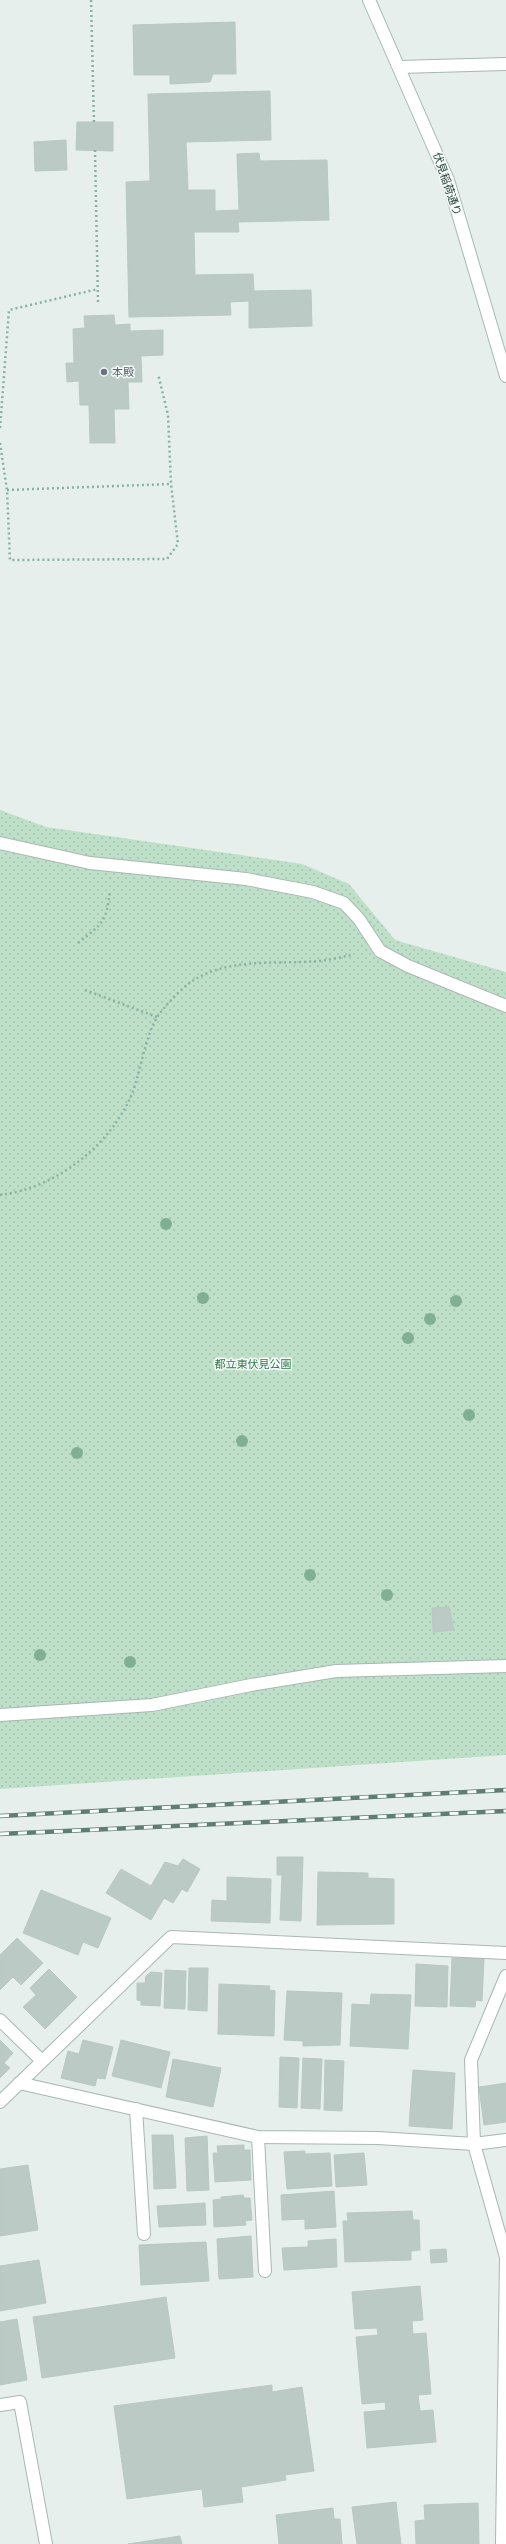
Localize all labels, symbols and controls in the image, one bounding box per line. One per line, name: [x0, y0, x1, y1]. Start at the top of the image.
street label: 伏見稲荷通り: [430, 151, 464, 217]
place label: 本殿: [112, 366, 134, 379]
marker: 本殿: [99, 367, 109, 377]
park label: 都立東伏見公園: [215, 1358, 292, 1371]

